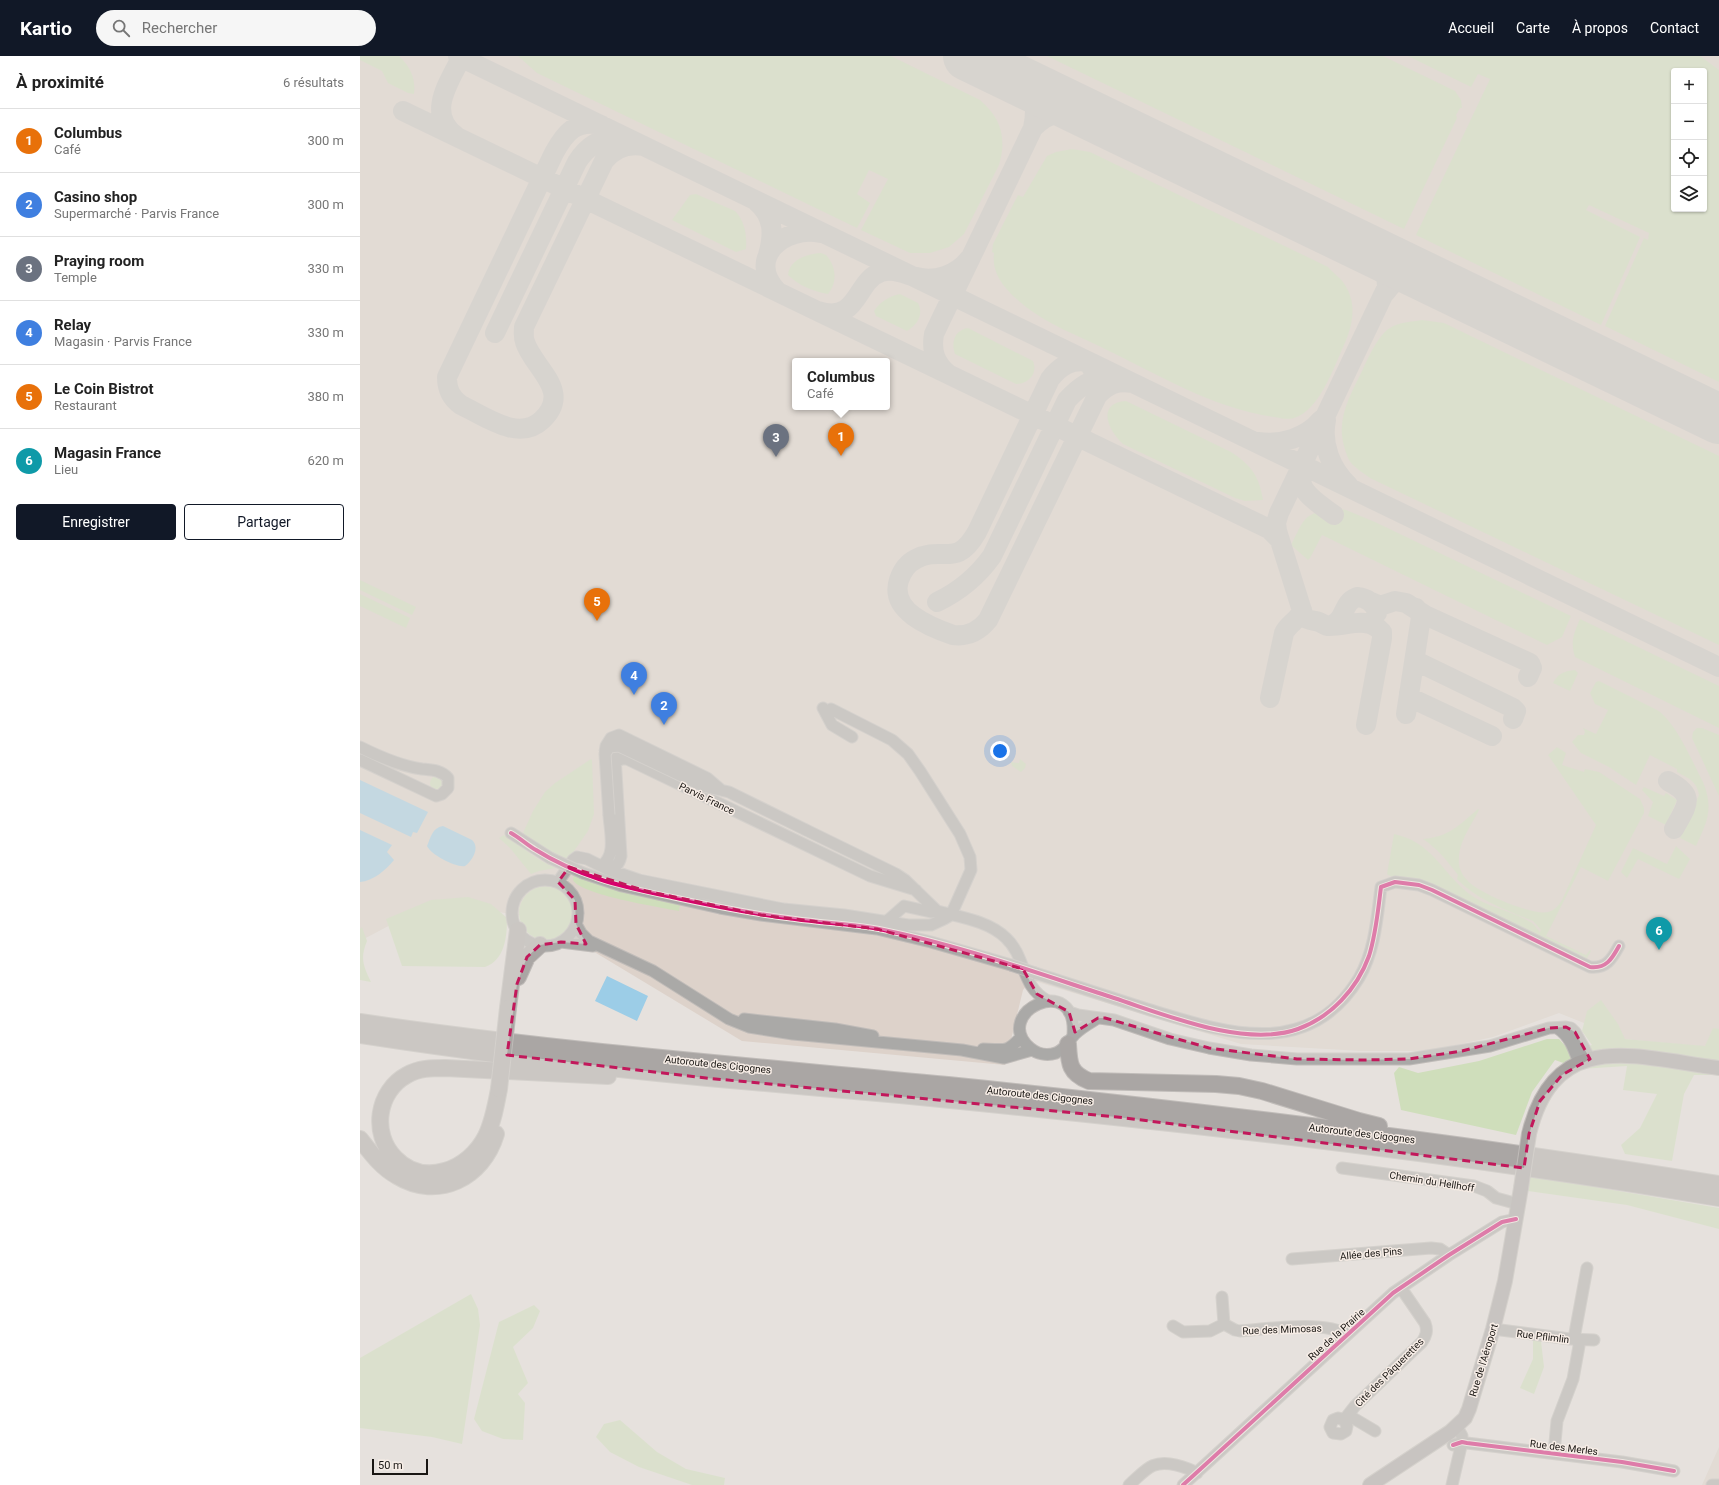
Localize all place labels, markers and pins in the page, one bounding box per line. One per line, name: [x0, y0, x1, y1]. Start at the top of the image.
pin: 1: [828, 423, 854, 456]
pin: 3: [763, 424, 789, 457]
pin: 5: [584, 588, 610, 621]
pin: 4: [621, 662, 647, 695]
pin: 2: [651, 692, 677, 725]
pin: 6: [1646, 917, 1672, 950]

